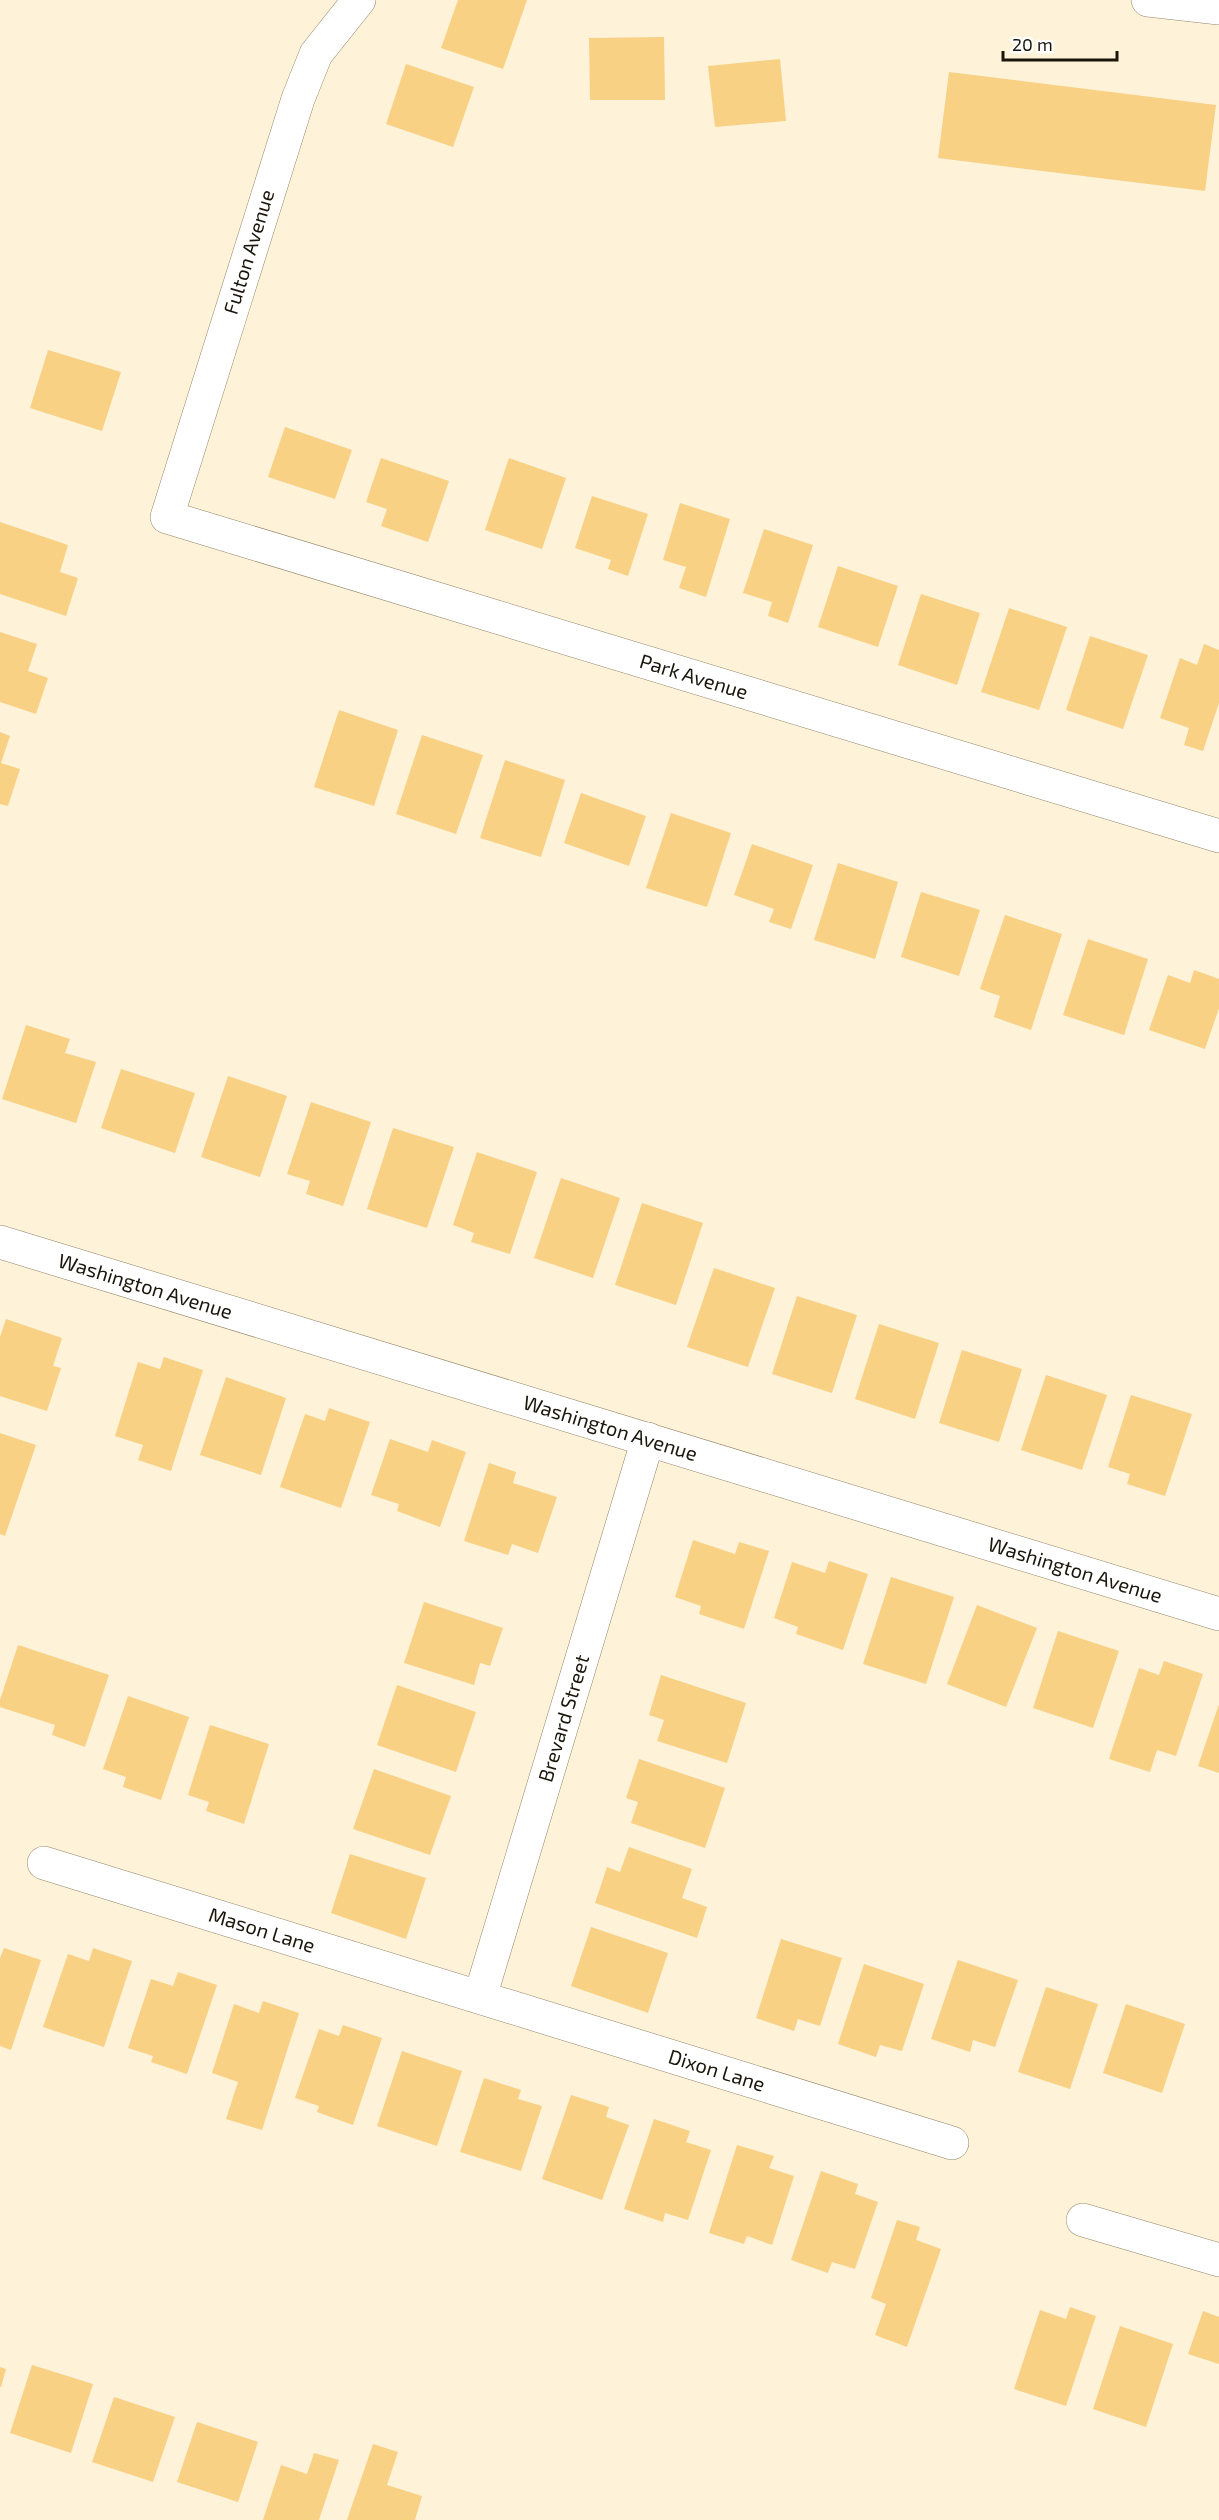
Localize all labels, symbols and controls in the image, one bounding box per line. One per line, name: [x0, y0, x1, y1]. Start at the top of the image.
scale bar: [1003, 24, 1117, 62]
text: 20 m: [1012, 33, 1053, 55]
street label: Fulton Avenue: [218, 186, 278, 317]
street label: Park Avenue: [637, 648, 751, 703]
street label: Washington Avenue: [56, 1248, 236, 1323]
street label: Washington Avenue: [520, 1389, 701, 1465]
street label: Washington Avenue: [985, 1531, 1165, 1607]
street label: Brevard Street: [532, 1651, 594, 1785]
street label: Mason Lane: [206, 1902, 318, 1957]
street label: Dixon Lane: [666, 2043, 768, 2096]

